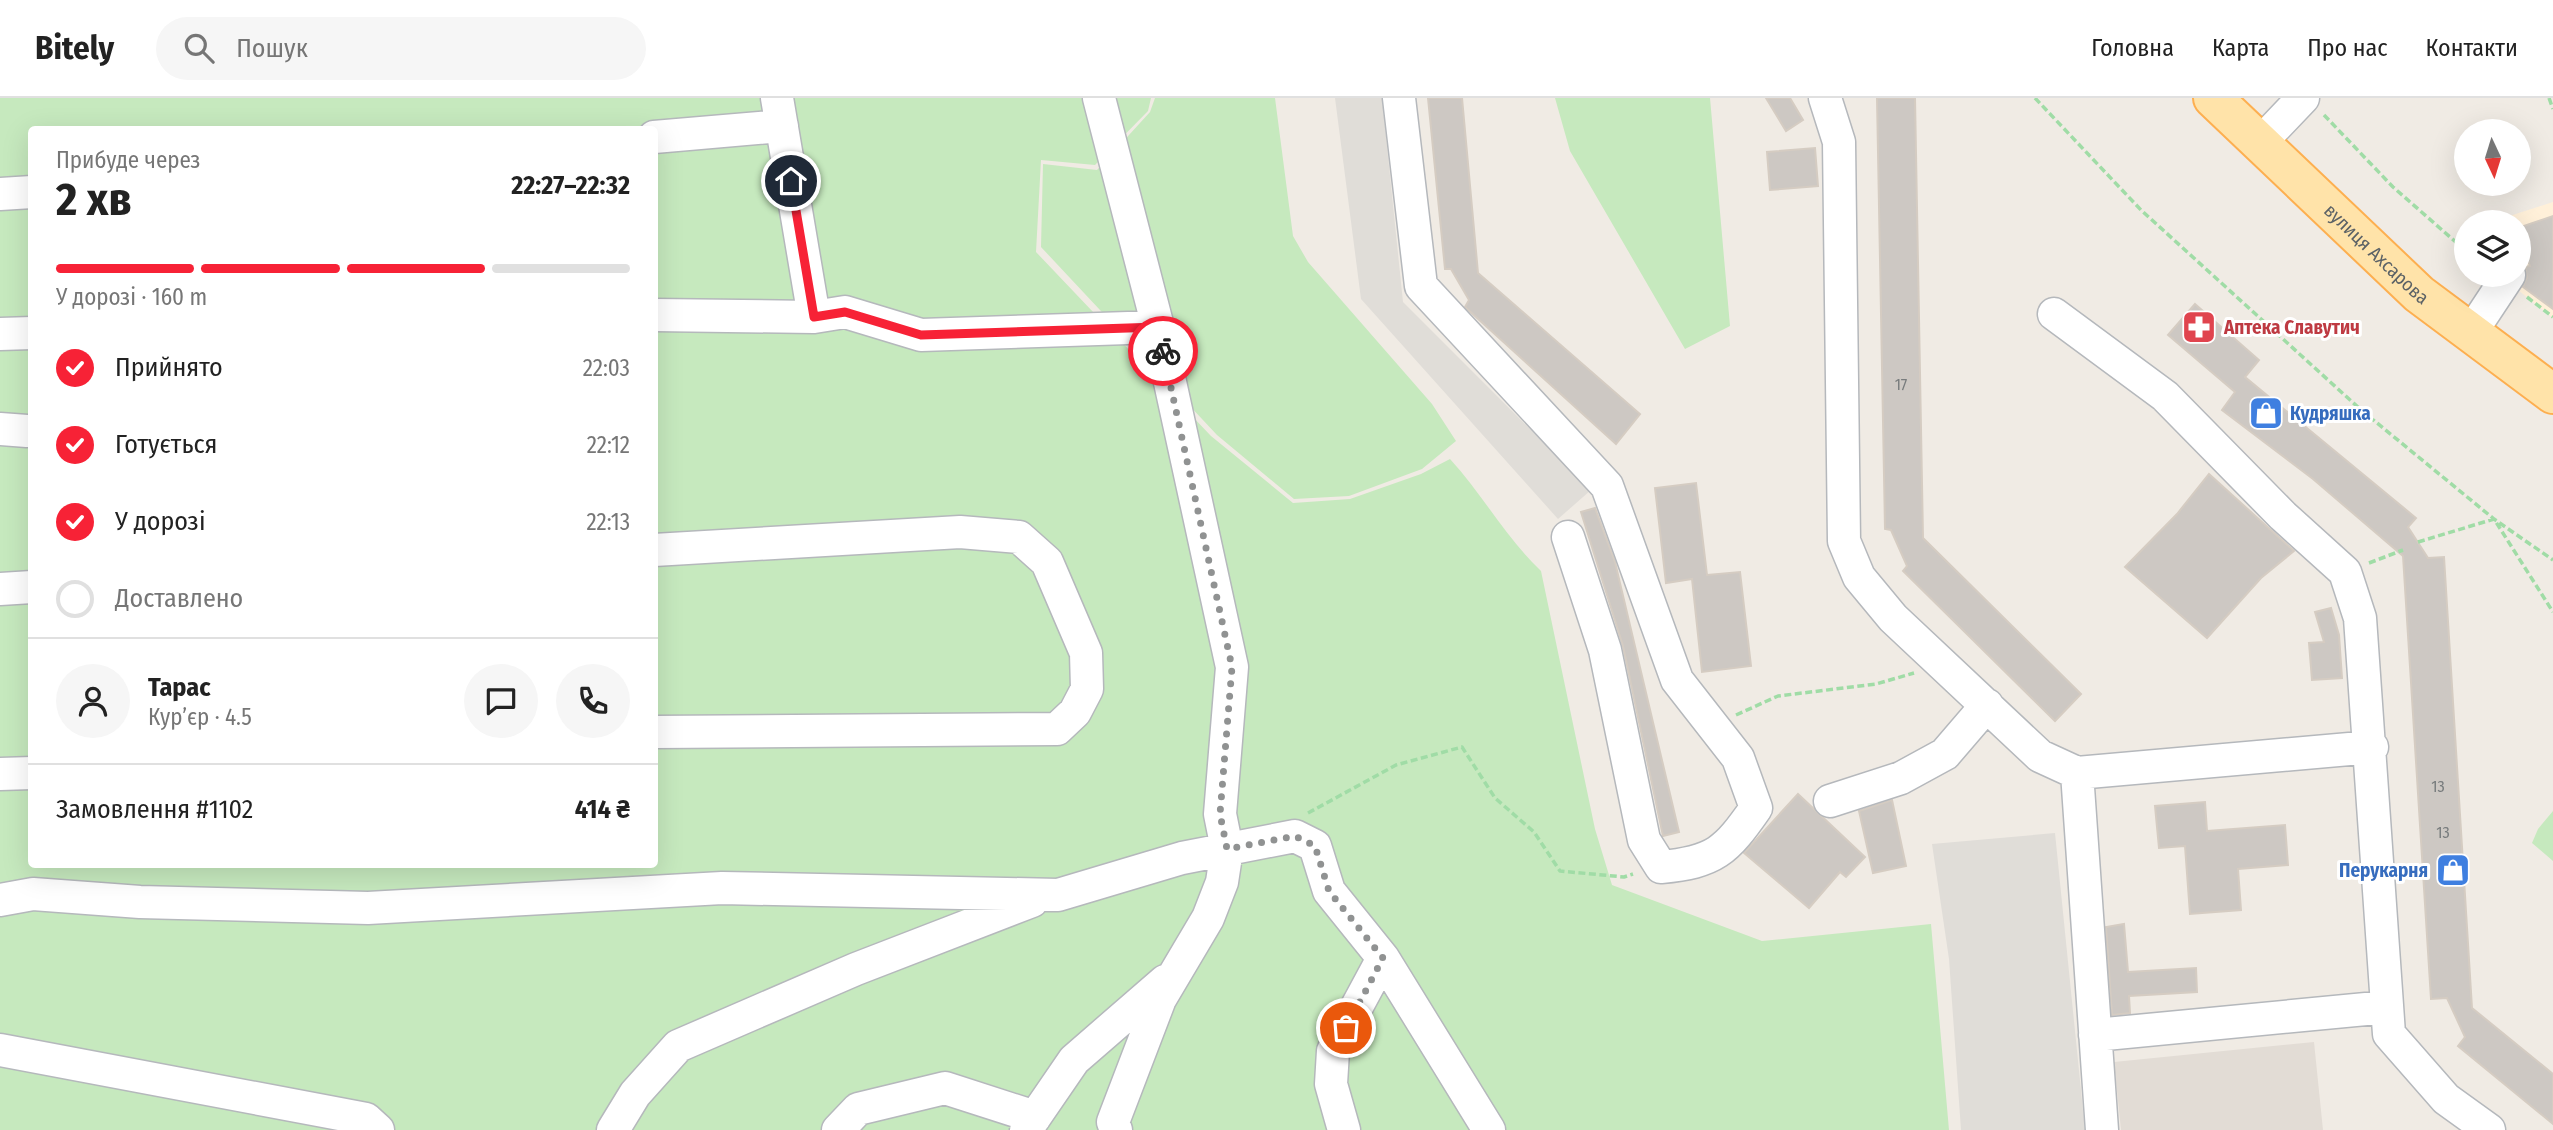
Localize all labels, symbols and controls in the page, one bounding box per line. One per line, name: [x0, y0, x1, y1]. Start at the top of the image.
search box: [156, 17, 646, 80]
text: Bitely: [35, 28, 114, 68]
icon: search: [180, 29, 218, 67]
text: Пошук: [236, 33, 308, 64]
text: Головна: [2091, 34, 2174, 62]
text: Карта: [2212, 34, 2269, 62]
text: Про нас: [2307, 34, 2388, 62]
text: Контакти: [2426, 34, 2518, 62]
north arrow: [2454, 119, 2530, 196]
map controls: [2454, 119, 2531, 287]
text: Прибуде через: [56, 146, 201, 174]
pin: [761, 151, 821, 211]
icon: home: [772, 162, 810, 200]
text: 22:27–22:32: [511, 170, 630, 201]
text: 2 хв: [56, 172, 132, 227]
street label: вулиця Ахсарова: [2320, 199, 2434, 309]
button: layers: [2454, 210, 2531, 287]
text: У дорозі · 160 m: [56, 283, 207, 311]
pharmacy icon: Аптека Славутич: [2180, 308, 2218, 346]
courier: [1128, 316, 1198, 386]
place label: Аптека Славутич: [2223, 316, 2360, 339]
icon: bike: [1144, 332, 1182, 370]
icon: check: [56, 349, 94, 387]
text: Прийнято: [115, 352, 223, 383]
text: 22:03: [583, 354, 630, 382]
house number: 17: [1895, 375, 1908, 394]
shop icon: Кудряшка: [2247, 394, 2285, 432]
place label: Кудряшка: [2290, 402, 2371, 425]
icon: check: [56, 426, 94, 464]
text: Готується: [115, 429, 217, 460]
text: 22:12: [587, 431, 630, 459]
icon: check: [56, 503, 94, 541]
text: У дорозі: [115, 506, 205, 537]
text: 22:13: [586, 508, 630, 536]
text: Доставлено: [115, 583, 243, 614]
button: person: [56, 664, 130, 738]
button: chat: [464, 664, 538, 738]
button: phone: [556, 664, 630, 738]
text: Тарас: [148, 672, 211, 703]
text: Кур’єр · 4.5: [148, 703, 252, 731]
house number: 13: [2431, 777, 2445, 796]
text: Замовлення #1102: [56, 794, 253, 825]
text: 414 ₴: [575, 794, 630, 825]
house number: 13: [2436, 823, 2450, 842]
shop icon: Перукарня: [2434, 851, 2472, 889]
place label: Перукарня: [2339, 859, 2428, 882]
pin: [1316, 998, 1376, 1058]
icon: bag: [1327, 1009, 1365, 1047]

